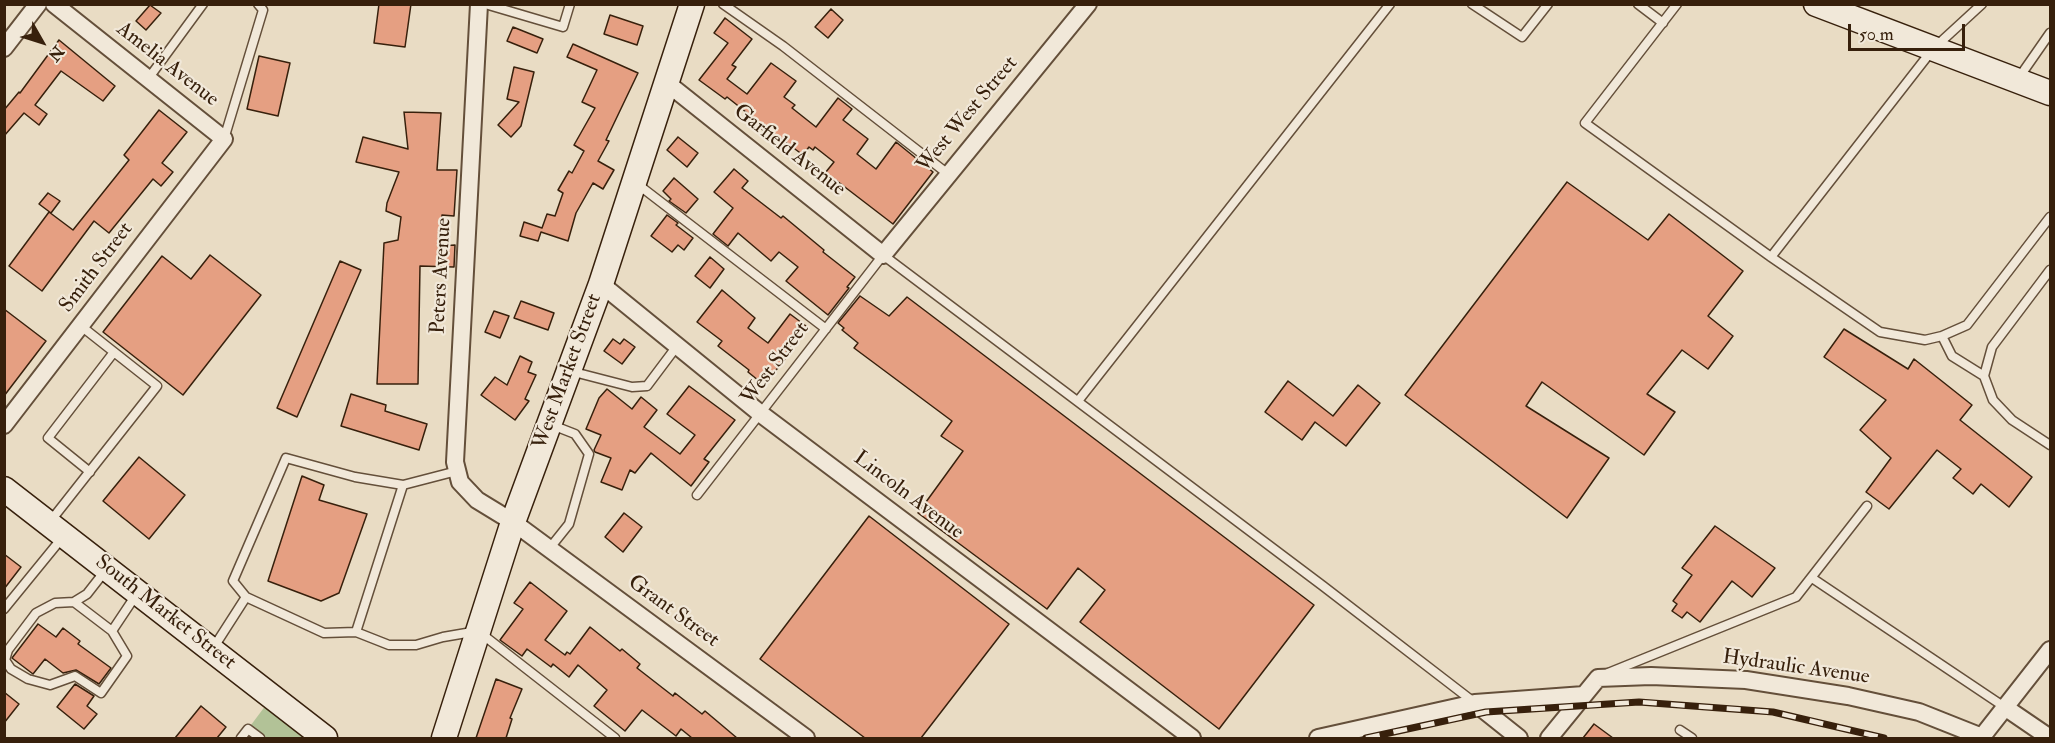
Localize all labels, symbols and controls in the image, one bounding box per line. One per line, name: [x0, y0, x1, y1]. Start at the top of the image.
north arrow: [12, 12, 72, 72]
scale bar: [1851, 12, 1968, 50]
street label: Amelia Avenue: [111, 17, 223, 113]
text: 50 m: [1859, 23, 1894, 46]
text: N: [44, 41, 68, 65]
street label: West West Street: [912, 52, 1024, 178]
street label: Garfield Avenue: [728, 99, 850, 203]
street label: Peters Avenue: [426, 217, 458, 335]
street label: Smith Street: [55, 218, 139, 318]
street label: West Market Street: [528, 291, 608, 453]
street label: West Street: [737, 318, 815, 410]
street label: Lincoln Avenue: [848, 446, 968, 546]
street label: South Market Street: [90, 550, 240, 676]
street label: Grant Street: [622, 570, 724, 654]
street label: Hydraulic Avenue: [1721, 645, 1871, 691]

